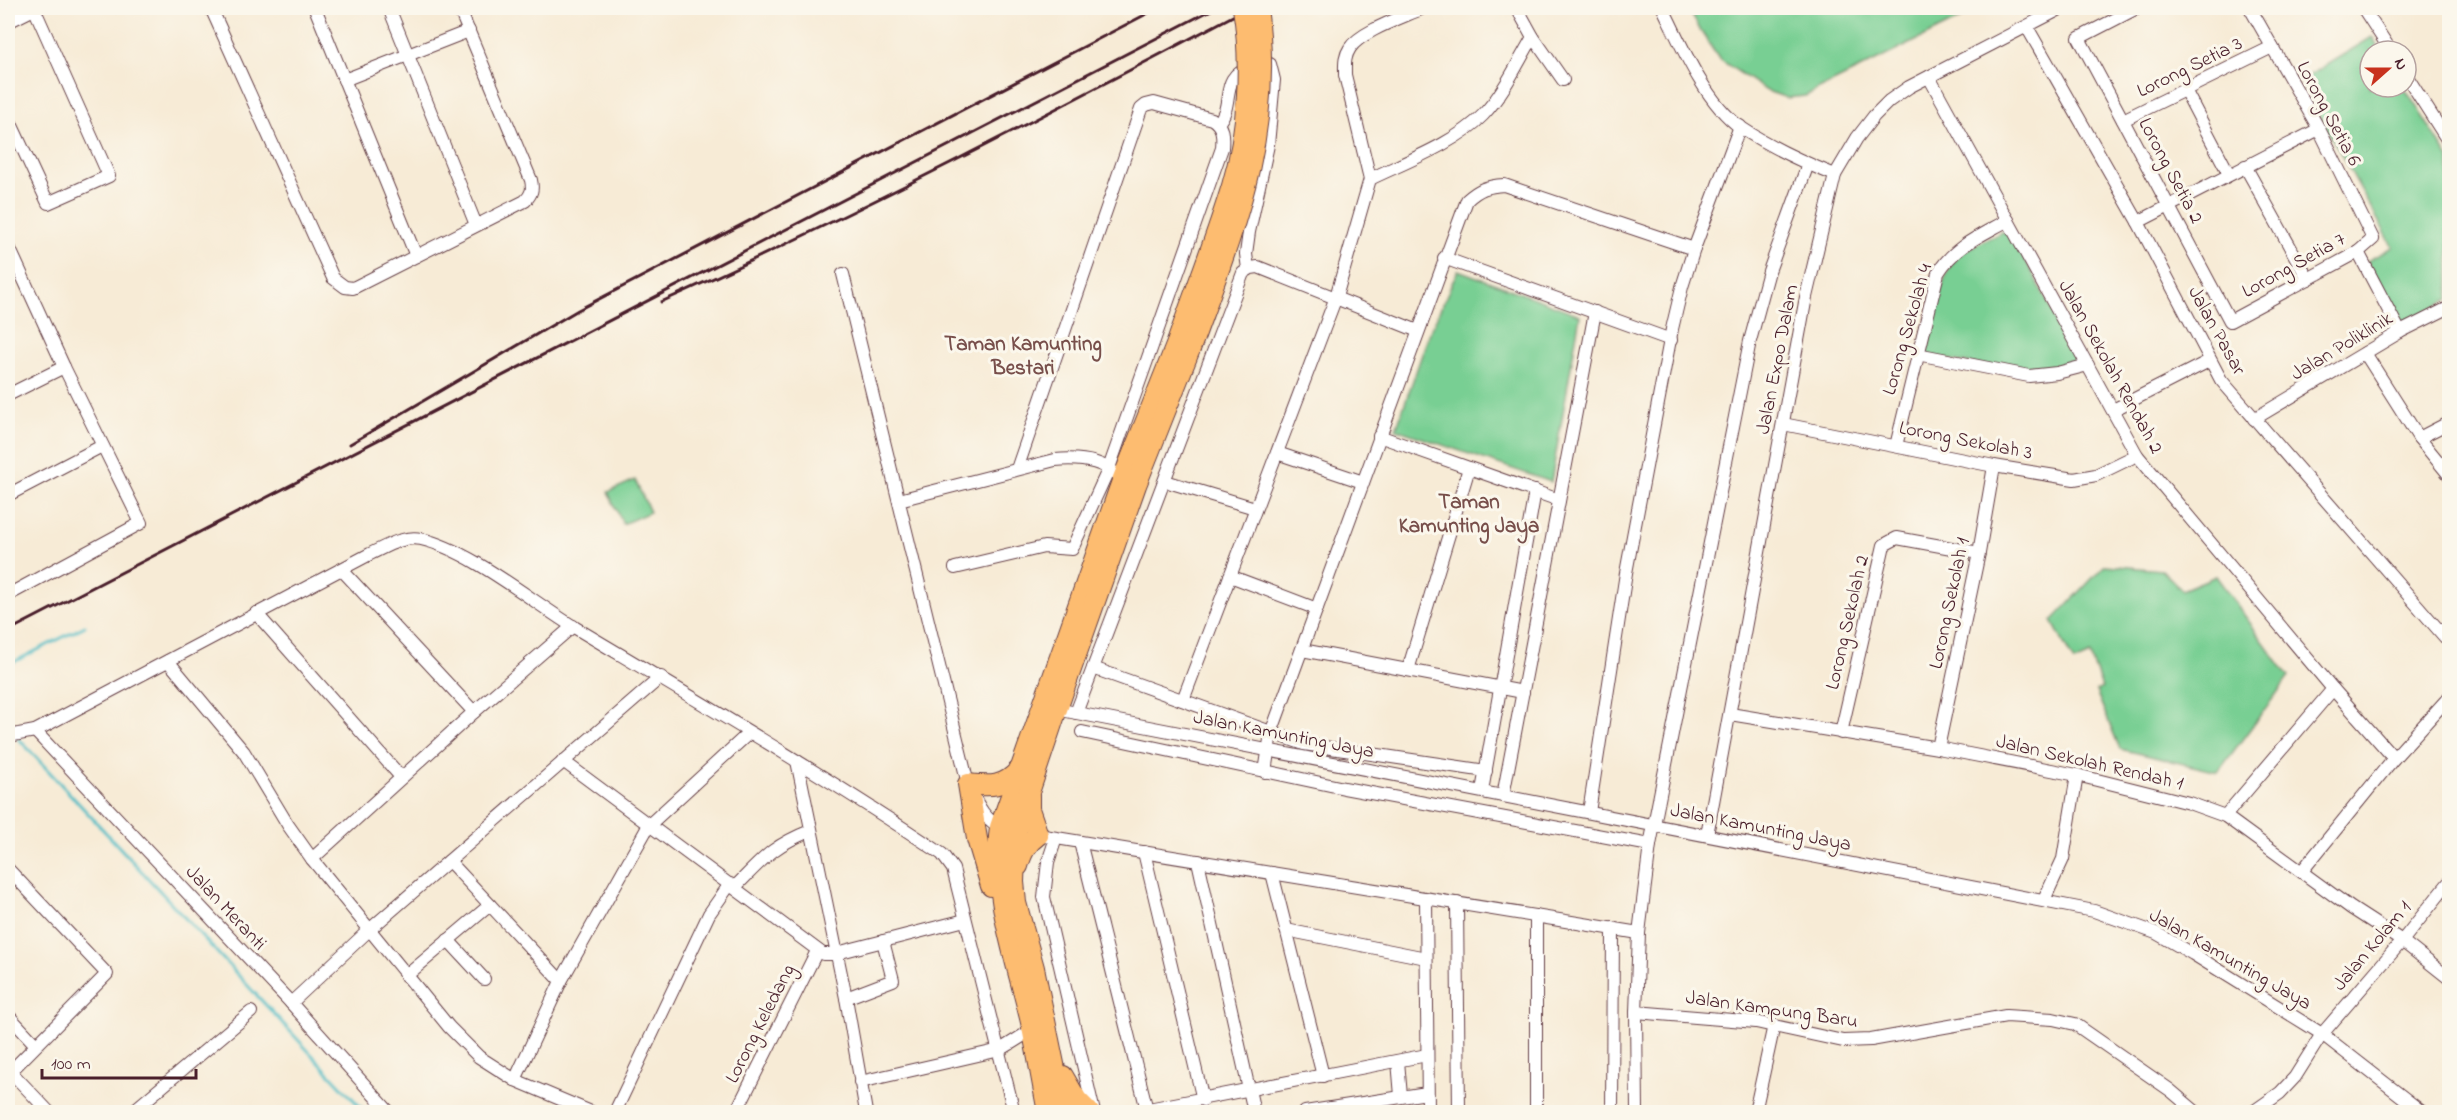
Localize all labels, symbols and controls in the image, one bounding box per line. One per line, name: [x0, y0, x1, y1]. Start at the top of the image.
street label: Lorong Setia 3: [2132, 30, 2248, 107]
north arrow: [2358, 39, 2418, 99]
text: N: [2387, 55, 2413, 74]
street label: Lorong Setia 6: [2287, 57, 2368, 172]
street label: Lorong Setia 2: [2129, 113, 2210, 230]
street label: Lorong Setia 7: [2237, 226, 2352, 307]
street label: Lorong Sekolah 4: [1876, 261, 1942, 399]
street label: Jalan Sekolah Rendah 2: [2050, 275, 2170, 460]
street label: Jalan Pasar: [2179, 281, 2253, 382]
street label: Jalan Expo Dalam: [1750, 282, 1807, 437]
street label: Jalan Poliklinik: [2286, 305, 2399, 389]
district label: Taman Kamunting Bestari: [944, 330, 1102, 384]
street label: Lorong Sekolah 3: [1896, 414, 2035, 470]
district label: Taman Kamunting Jaya: [1399, 488, 1539, 544]
street label: Lorong Sekolah 1: [1922, 535, 1979, 672]
street label: Lorong Sekolah 2: [1819, 552, 1879, 693]
street label: Jalan Kamunting Jaya: [1191, 704, 1376, 768]
street label: Jalan Sekolah Rendah 1: [1993, 728, 2186, 799]
street label: Jalan Kamunting Jaya: [1668, 797, 1853, 861]
street label: Jalan Meranti: [178, 859, 273, 958]
street label: Jalan Kolam 1: [2326, 895, 2419, 998]
street label: Jalan Kamunting Jaya: [2143, 902, 2316, 1019]
street label: Lorong Keledang: [719, 960, 805, 1089]
street label: Jalan Kampung Baru: [1684, 984, 1860, 1038]
scale bar: [42, 1042, 196, 1080]
text: 100 m: [51, 1052, 91, 1078]

